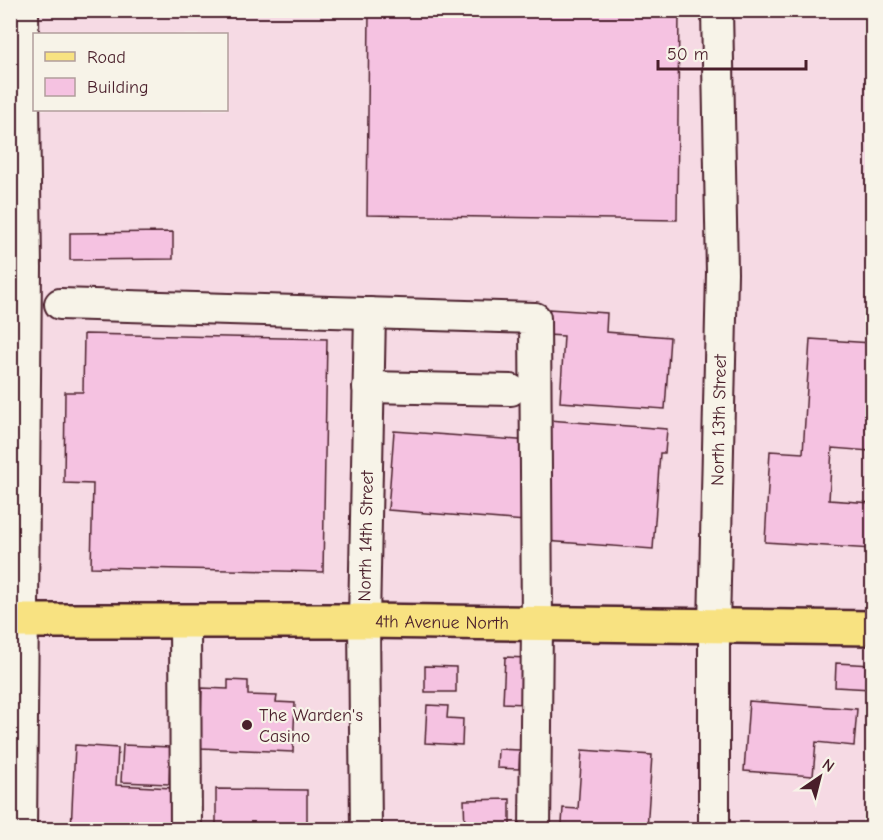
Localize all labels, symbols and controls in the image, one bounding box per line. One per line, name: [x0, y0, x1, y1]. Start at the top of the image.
legend: [33, 33, 228, 111]
scale bar: [658, 33, 806, 71]
text: 50 m: [667, 44, 709, 65]
text: Road: [87, 47, 126, 68]
text: Building: [87, 77, 149, 98]
street label: North 13th Street: [707, 353, 731, 486]
street label: North 14th Street: [354, 469, 377, 602]
street label: 4th Avenue North: [375, 611, 509, 633]
place label: The Warden's Casino: [259, 705, 363, 747]
marker: The Warden's Casino: [240, 718, 254, 732]
north arrow: [790, 747, 850, 807]
text: N: [819, 755, 837, 776]

